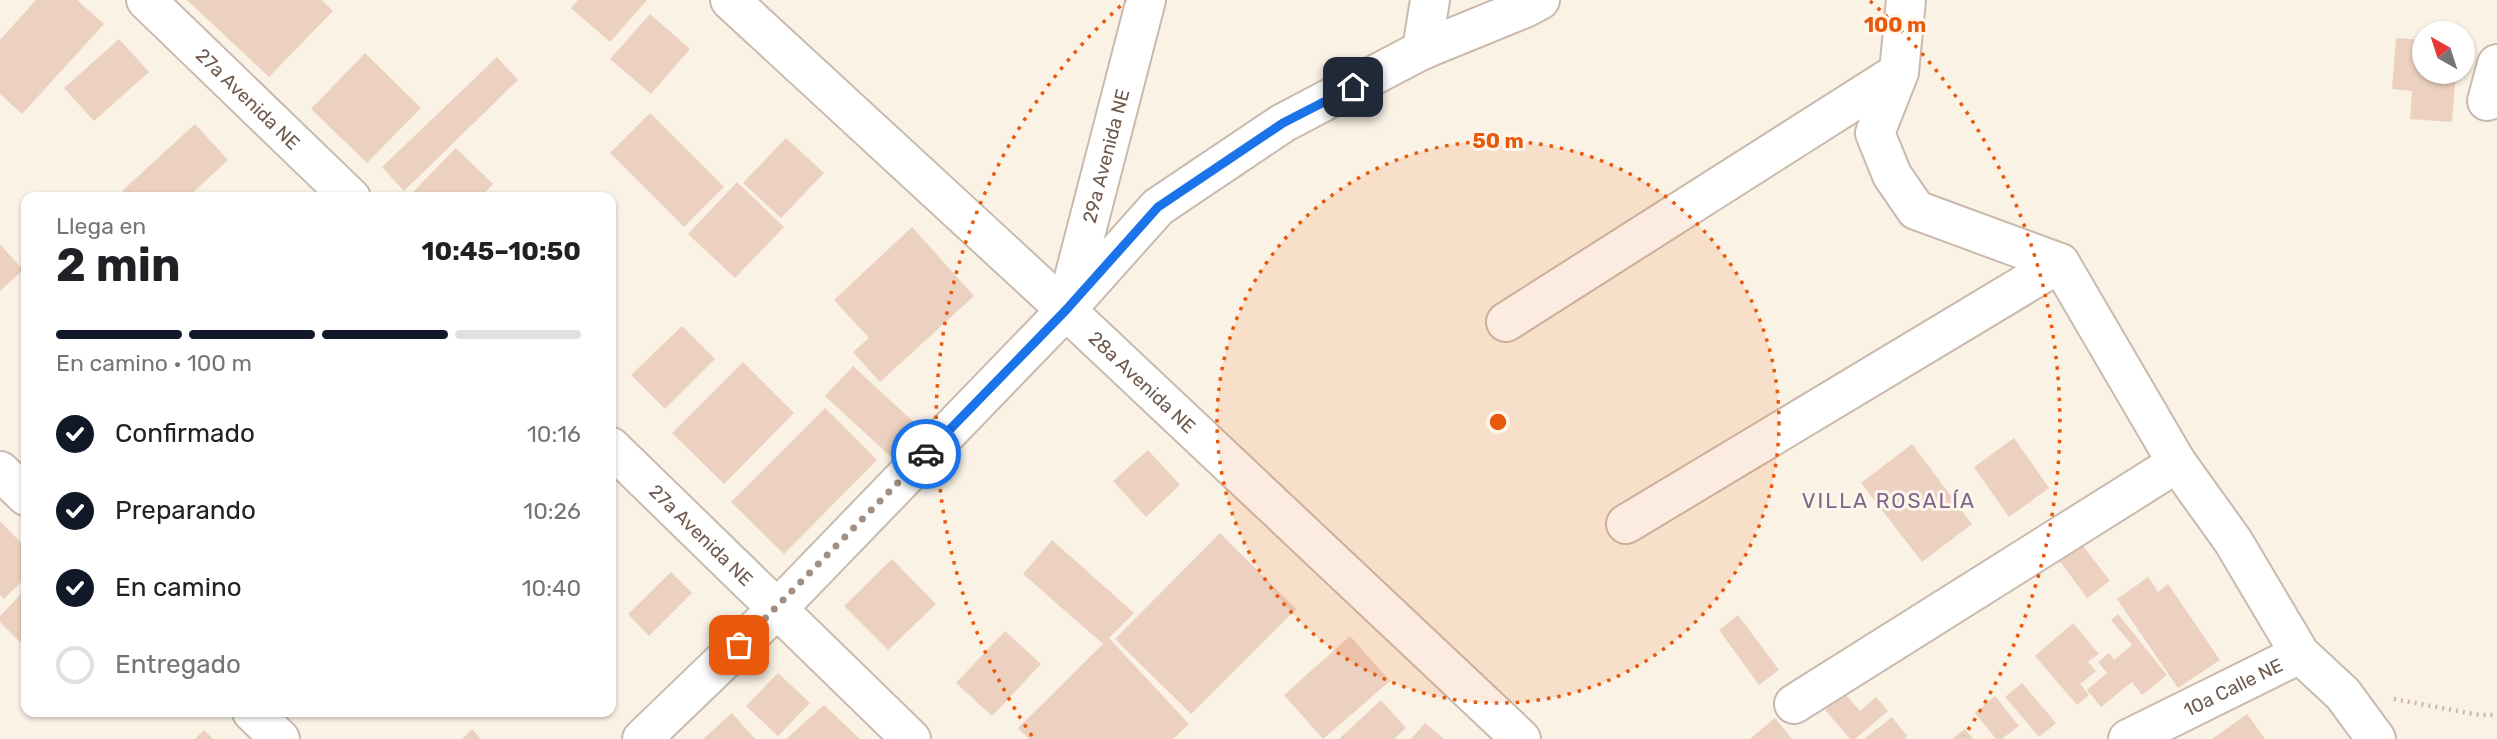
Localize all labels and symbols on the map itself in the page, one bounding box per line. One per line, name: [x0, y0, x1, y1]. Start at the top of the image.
text: 100 m: [1864, 12, 1926, 37]
north arrow: [2412, 21, 2474, 84]
street label: 27a Avenida NE: [191, 44, 305, 154]
pin: [1323, 57, 1383, 117]
street label: 29a Avenida NE: [1078, 87, 1134, 225]
text: 50 m: [1472, 128, 1524, 153]
street label: 28a Avenida NE: [1084, 327, 1200, 438]
centre of rings: [1486, 410, 1510, 434]
courier: [891, 419, 961, 489]
street label: 27a Avenida NE: [644, 480, 758, 591]
district label: VILLA ROSALÍA: [1802, 488, 1976, 513]
pin: [709, 615, 769, 675]
street label: 10a Calle NE: [2180, 653, 2287, 722]

